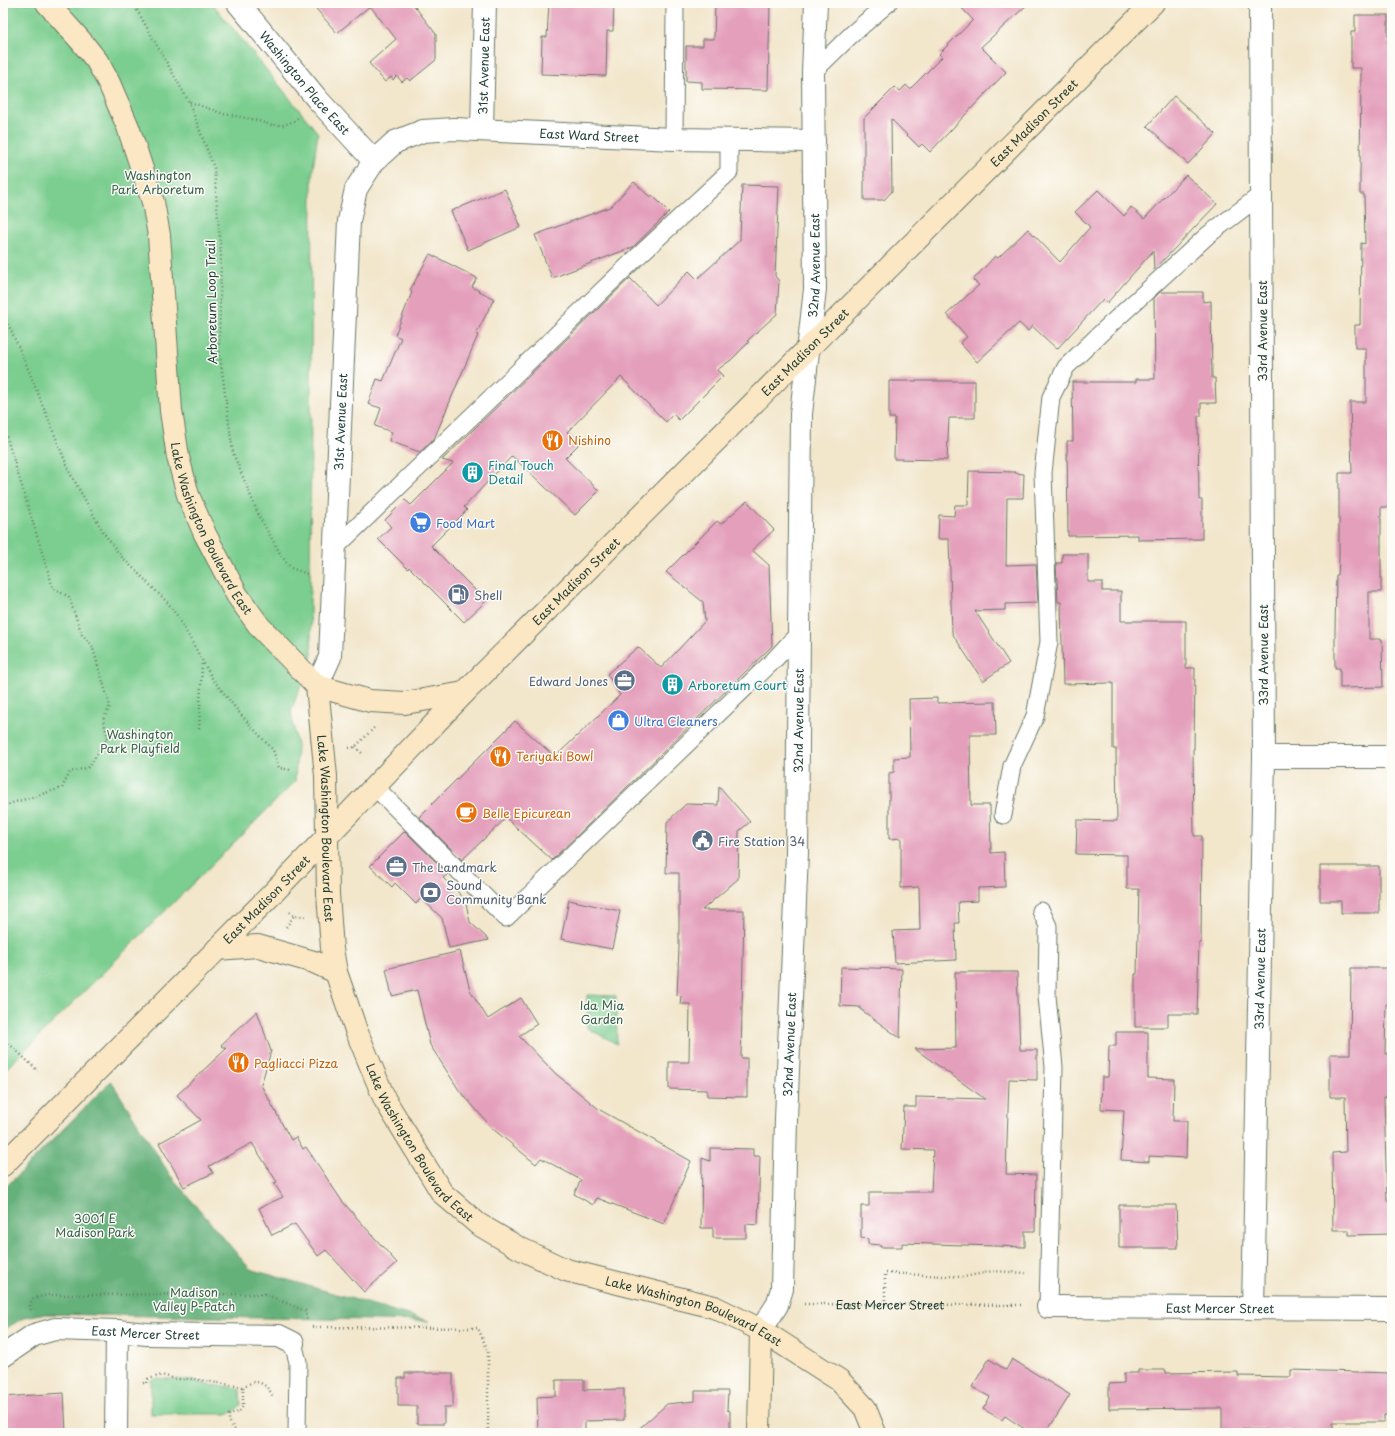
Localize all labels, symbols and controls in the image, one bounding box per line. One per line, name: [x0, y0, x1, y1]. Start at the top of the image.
street label: 31st Avenue East: [473, 17, 494, 115]
street label: Washington Place East: [256, 27, 354, 139]
street label: East Madison Street: [986, 74, 1082, 170]
street label: East Ward Street: [539, 124, 639, 146]
park label: Washington Park Arboretum: [111, 166, 205, 198]
street label: 32nd Avenue East: [803, 213, 824, 319]
street label: Arboretum Loop Trail: [201, 240, 221, 364]
street label: 33rd Avenue East: [1253, 280, 1271, 382]
street label: East Madison Street: [757, 304, 853, 400]
street label: 31st Avenue East: [329, 373, 351, 471]
restaurant icon: Nishino: [539, 427, 565, 453]
place label: Nishino: [568, 431, 611, 449]
street label: Lake Washington Boulevard East: [167, 441, 257, 618]
place label: Final Touch Detail: [488, 456, 554, 488]
building icon: Final Touch Detail: [459, 459, 485, 485]
supermarket icon: Food Mart: [408, 510, 434, 536]
place label: Food Mart: [436, 514, 495, 532]
street label: East Madison Street: [528, 533, 624, 629]
fuel station icon: Shell: [445, 582, 471, 608]
place label: Shell: [474, 586, 502, 604]
street label: 33rd Avenue East: [1254, 604, 1272, 706]
office icon: Edward Jones: [611, 668, 637, 694]
street label: 32nd Avenue East: [789, 668, 808, 773]
place label: Edward Jones: [529, 672, 609, 690]
building icon: Arboretum Court: [660, 672, 686, 698]
place label: Arboretum Court: [688, 676, 787, 694]
shop icon: Ultra Cleaners: [606, 708, 632, 734]
place label: Ultra Cleaners: [634, 712, 718, 730]
park label: Washington Park Playfield: [100, 725, 180, 757]
street label: Lake Washington Boulevard East: [313, 734, 339, 923]
restaurant icon: Teriyaki Bowl: [488, 743, 514, 769]
place label: Teriyaki Bowl: [516, 747, 594, 765]
cafe icon: Belle Epicurean: [454, 800, 480, 826]
place label: Belle Epicurean: [482, 804, 571, 822]
public building icon: Fire Station 34: [690, 828, 716, 854]
place label: Fire Station 34: [718, 832, 805, 850]
street label: East Madison Street: [219, 851, 314, 948]
office icon: The Landmark: [384, 854, 410, 880]
place label: The Landmark: [412, 858, 497, 876]
place label: Sound Community Bank: [446, 876, 546, 908]
bank icon: Sound Community Bank: [418, 879, 444, 905]
street label: 33rd Avenue East: [1250, 928, 1270, 1030]
street label: 32nd Avenue East: [778, 992, 800, 1097]
park label: Ida Mia Garden: [580, 996, 624, 1028]
restaurant icon: Pagliacci Pizza: [226, 1050, 252, 1076]
place label: Pagliacci Pizza: [254, 1054, 339, 1072]
street label: Lake Washington Boulevard East: [362, 1060, 478, 1226]
park label: 3001 E Madison Park: [55, 1209, 135, 1241]
street label: Lake Washington Boulevard East: [603, 1271, 786, 1350]
park label: Madison Valley P-Patch: [153, 1283, 235, 1315]
street label: East Mercer Street: [836, 1295, 944, 1314]
street label: East Mercer Street: [1166, 1299, 1274, 1317]
street label: East Mercer Street: [91, 1321, 200, 1344]

